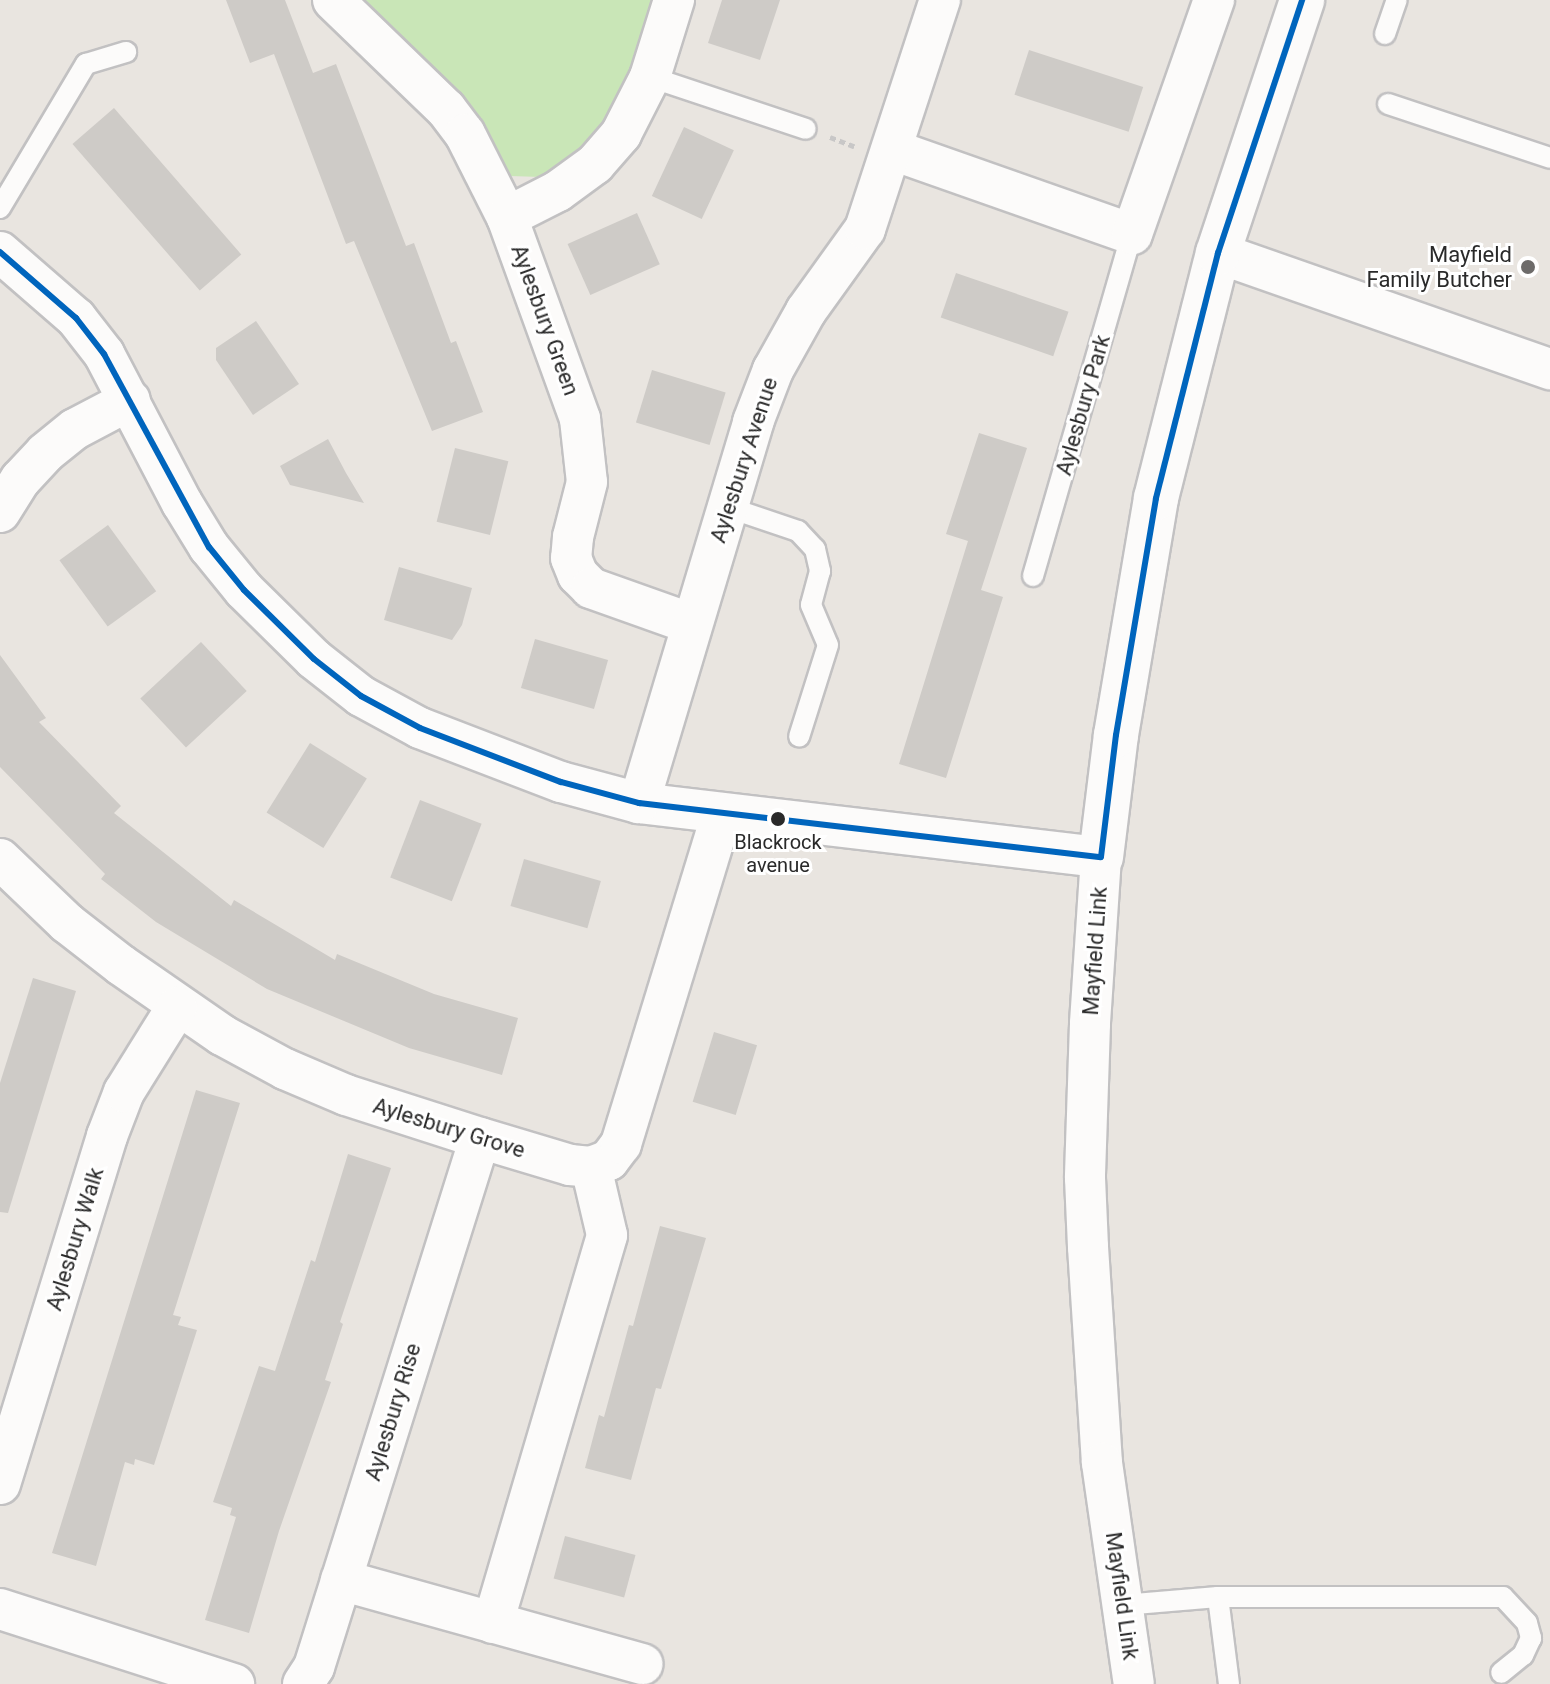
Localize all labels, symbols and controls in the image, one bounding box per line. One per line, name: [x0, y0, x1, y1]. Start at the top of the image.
street label: Aylesbury Green: [506, 241, 584, 399]
place label: Mayfield Family Butcher: [1367, 241, 1512, 292]
marker: Mayfield Family Butcher: [1519, 258, 1537, 276]
street label: Aylesbury Park: [1050, 332, 1116, 478]
street label: Aylesbury Avenue: [705, 374, 783, 546]
marker: Blackrock avenue: [770, 811, 786, 827]
place label: Blackrock avenue: [734, 830, 822, 877]
street label: Mayfield Link: [1077, 886, 1113, 1016]
street label: Aylesbury Grove: [370, 1092, 528, 1164]
street label: Aylesbury Walk: [41, 1164, 109, 1314]
street label: Aylesbury Rise: [360, 1340, 426, 1484]
street label: Mayfield Link: [1100, 1530, 1144, 1662]

